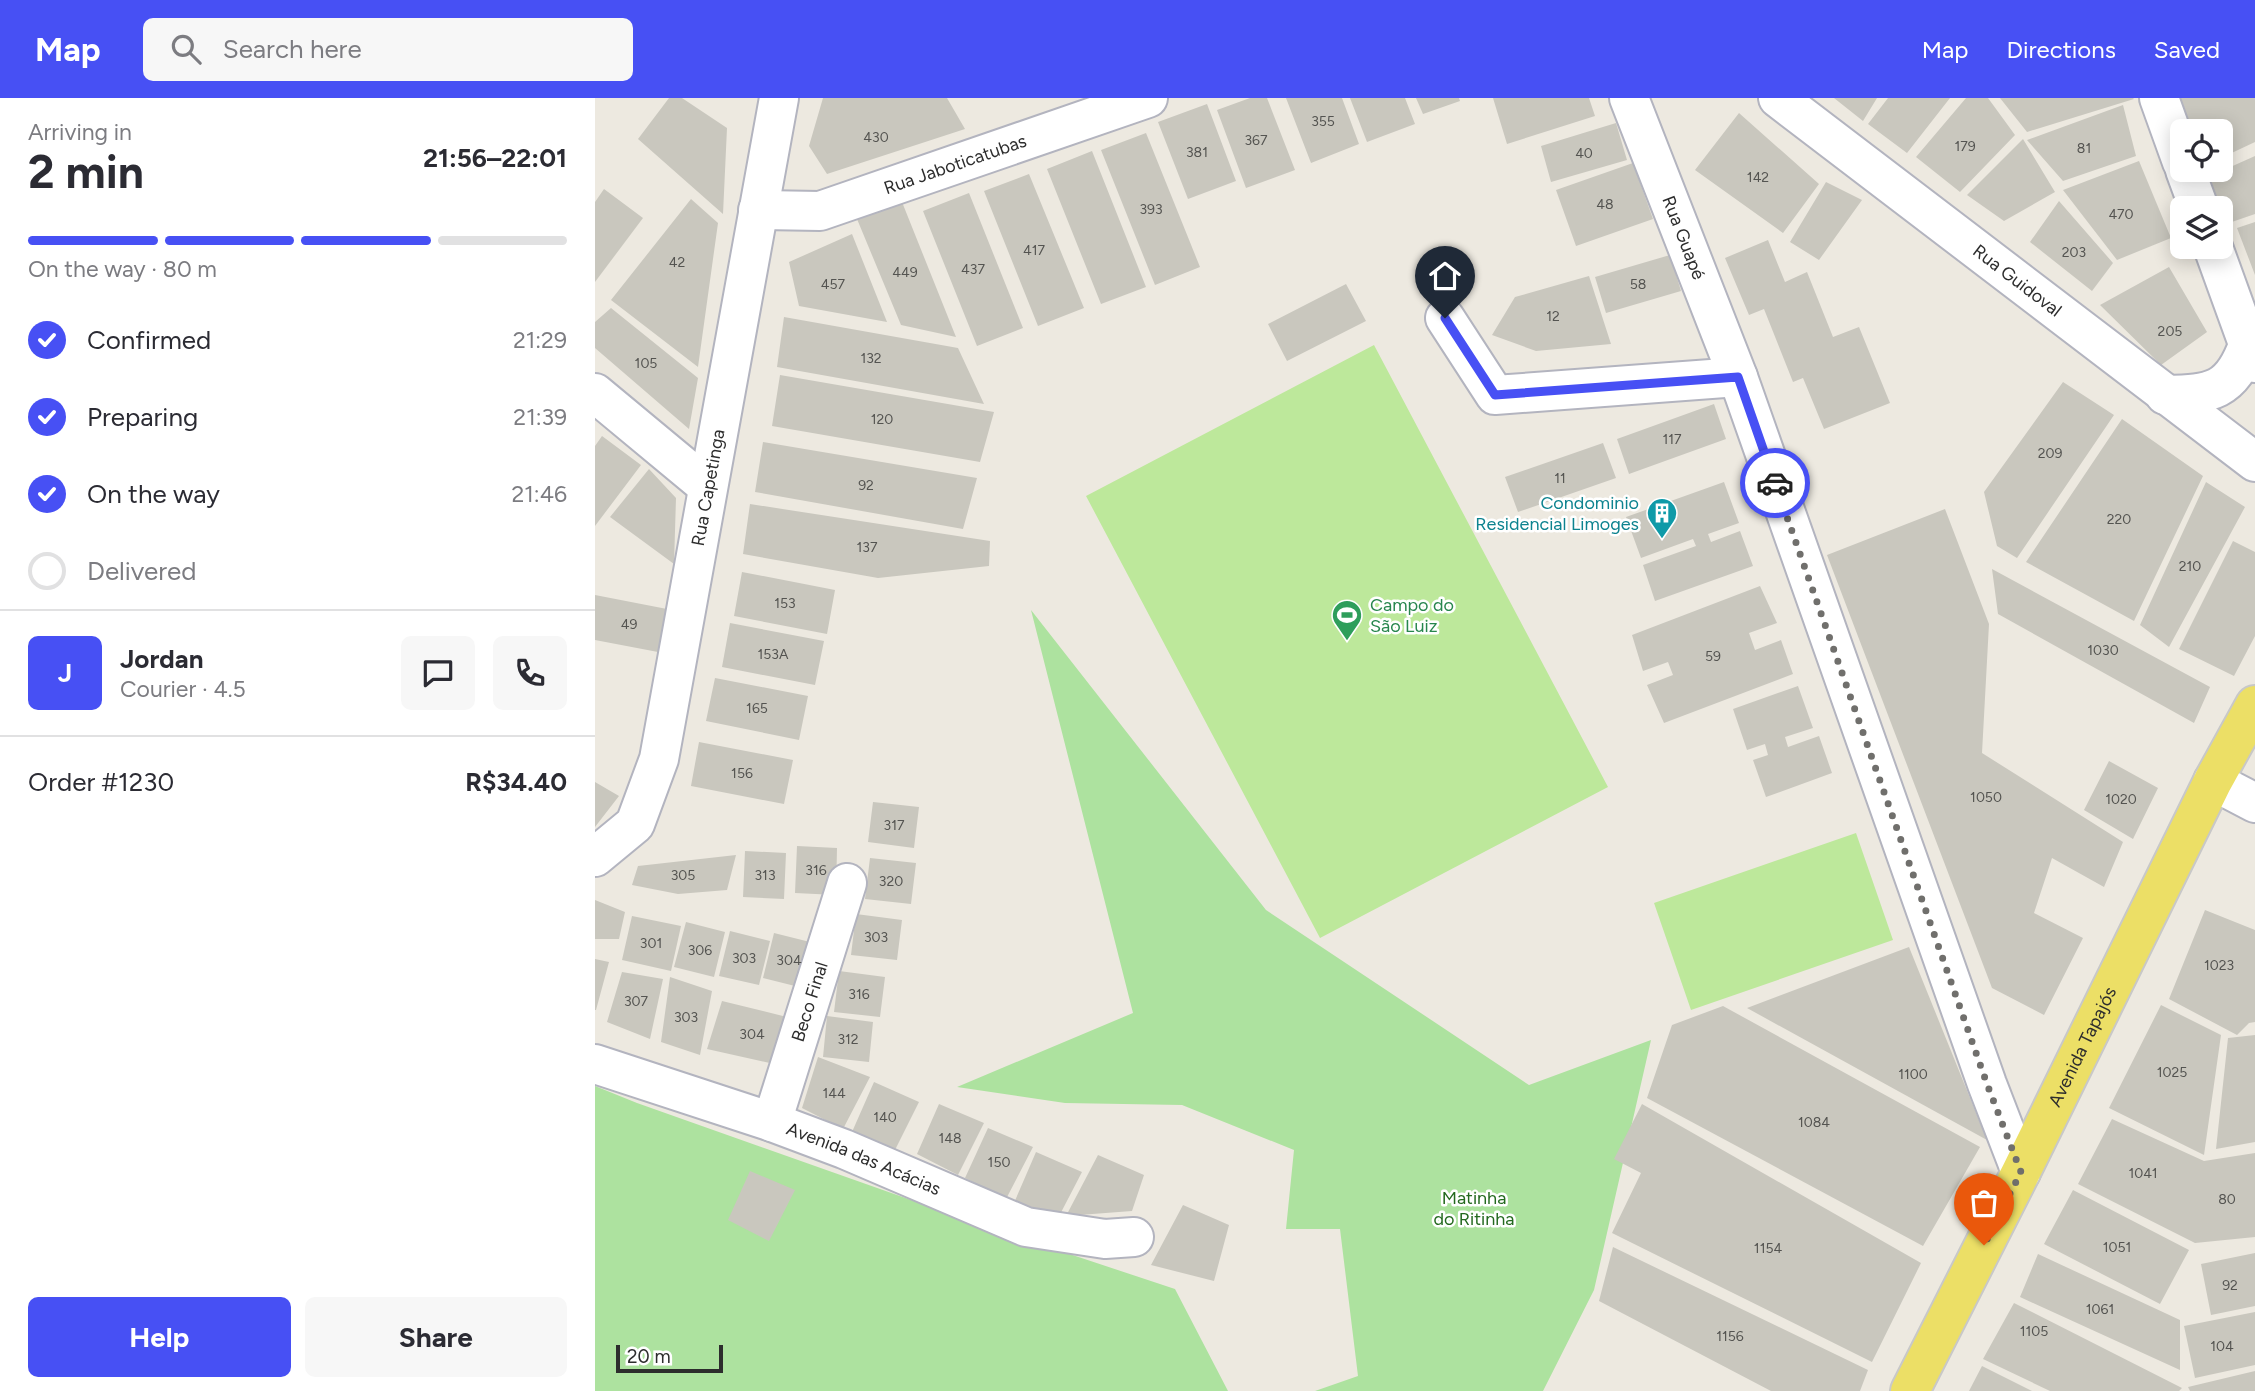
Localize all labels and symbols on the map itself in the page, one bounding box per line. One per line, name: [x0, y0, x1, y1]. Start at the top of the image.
house number: 355: [1311, 113, 1335, 130]
house number: 430: [863, 129, 889, 146]
street label: Rua Jaboticatubas: [881, 130, 1029, 199]
house number: 367: [1244, 132, 1268, 149]
house number: 179: [1954, 138, 1976, 155]
house number: 81: [2077, 140, 2091, 157]
house number: 381: [1186, 144, 1208, 161]
house number: 40: [1575, 145, 1593, 162]
house number: 142: [1747, 169, 1769, 186]
street label: Rua Guapé: [1657, 193, 1710, 283]
house number: 48: [1596, 196, 1614, 213]
house number: 393: [1139, 201, 1163, 218]
house number: 470: [2108, 206, 2134, 223]
street label: Rua Guidoval: [1968, 240, 2066, 321]
house number: 417: [1023, 242, 1045, 259]
house number: 203: [2062, 244, 2086, 261]
pin: [1415, 246, 1475, 318]
house number: 42: [669, 254, 685, 271]
house number: 437: [961, 261, 985, 278]
house number: 449: [892, 264, 918, 281]
house number: 457: [821, 276, 846, 293]
house number: 58: [1630, 276, 1646, 293]
house number: 12: [1546, 308, 1560, 325]
house number: 205: [2158, 323, 2182, 340]
house number: 132: [860, 350, 882, 367]
house number: 105: [635, 355, 657, 372]
house number: 120: [871, 411, 893, 428]
street label: Rua Capetinga: [687, 427, 730, 548]
house number: 117: [1662, 431, 1682, 448]
house number: 209: [2038, 445, 2062, 462]
courier: [1740, 448, 1810, 518]
house number: 11: [1554, 470, 1566, 487]
house number: 92: [858, 477, 874, 494]
place label: Condominio Residencial Limoges: [1475, 492, 1639, 535]
building icon: Condominio Residencial Limoges: [1645, 496, 1679, 540]
house number: 220: [2107, 511, 2131, 528]
house number: 137: [857, 539, 878, 556]
house number: 210: [2179, 558, 2201, 575]
place label: Campo do São Luiz: [1370, 594, 1454, 637]
house number: 153: [774, 595, 796, 612]
sports icon: Campo do São Luiz: [1330, 598, 1364, 642]
house number: 49: [621, 616, 637, 633]
house number: 1030: [2087, 642, 2119, 659]
house number: 153A: [758, 646, 789, 663]
house number: 59: [1705, 648, 1721, 665]
house number: 165: [746, 700, 768, 717]
house number: 156: [731, 765, 753, 782]
house number: 1050: [1970, 789, 2002, 806]
house number: 1020: [2105, 791, 2137, 808]
house number: 317: [884, 817, 905, 834]
house number: 316: [805, 862, 827, 879]
house number: 305: [671, 867, 695, 884]
house number: 313: [754, 867, 776, 884]
house number: 320: [879, 873, 903, 890]
house number: 303: [864, 929, 888, 946]
house number: 301: [640, 935, 662, 952]
house number: 306: [688, 942, 712, 959]
house number: 303: [732, 950, 756, 967]
house number: 304: [776, 952, 802, 969]
house number: 1023: [2204, 957, 2234, 974]
street label: Beco Final: [787, 959, 833, 1045]
street label: Avenida Tapajós: [2044, 983, 2121, 1110]
house number: 316: [848, 986, 870, 1003]
house number: 307: [624, 993, 649, 1010]
house number: 303: [674, 1009, 698, 1026]
house number: 304: [739, 1026, 765, 1043]
house number: 312: [837, 1031, 859, 1048]
house number: 1025: [2157, 1064, 2187, 1081]
house number: 1100: [1898, 1066, 1928, 1083]
house number: 144: [822, 1085, 846, 1102]
house number: 140: [873, 1109, 897, 1126]
house number: 1084: [1798, 1114, 1830, 1131]
street label: Avenida das Acácias: [784, 1117, 944, 1200]
house number: 148: [938, 1130, 962, 1147]
house number: 150: [988, 1154, 1010, 1171]
house number: 1041: [2128, 1165, 2158, 1182]
pin: [1954, 1173, 2014, 1245]
park label: Matinha do Ritinha: [1433, 1187, 1515, 1230]
house number: 80: [2218, 1191, 2236, 1208]
house number: 1051: [2103, 1239, 2131, 1256]
house number: 1154: [1754, 1240, 1782, 1257]
house number: 92: [2222, 1277, 2238, 1294]
house number: 1061: [2086, 1301, 2114, 1318]
house number: 1105: [2020, 1323, 2048, 1340]
house number: 1156: [1716, 1328, 1744, 1345]
house number: 104: [2210, 1338, 2234, 1355]
scale bar: [616, 1342, 723, 1374]

